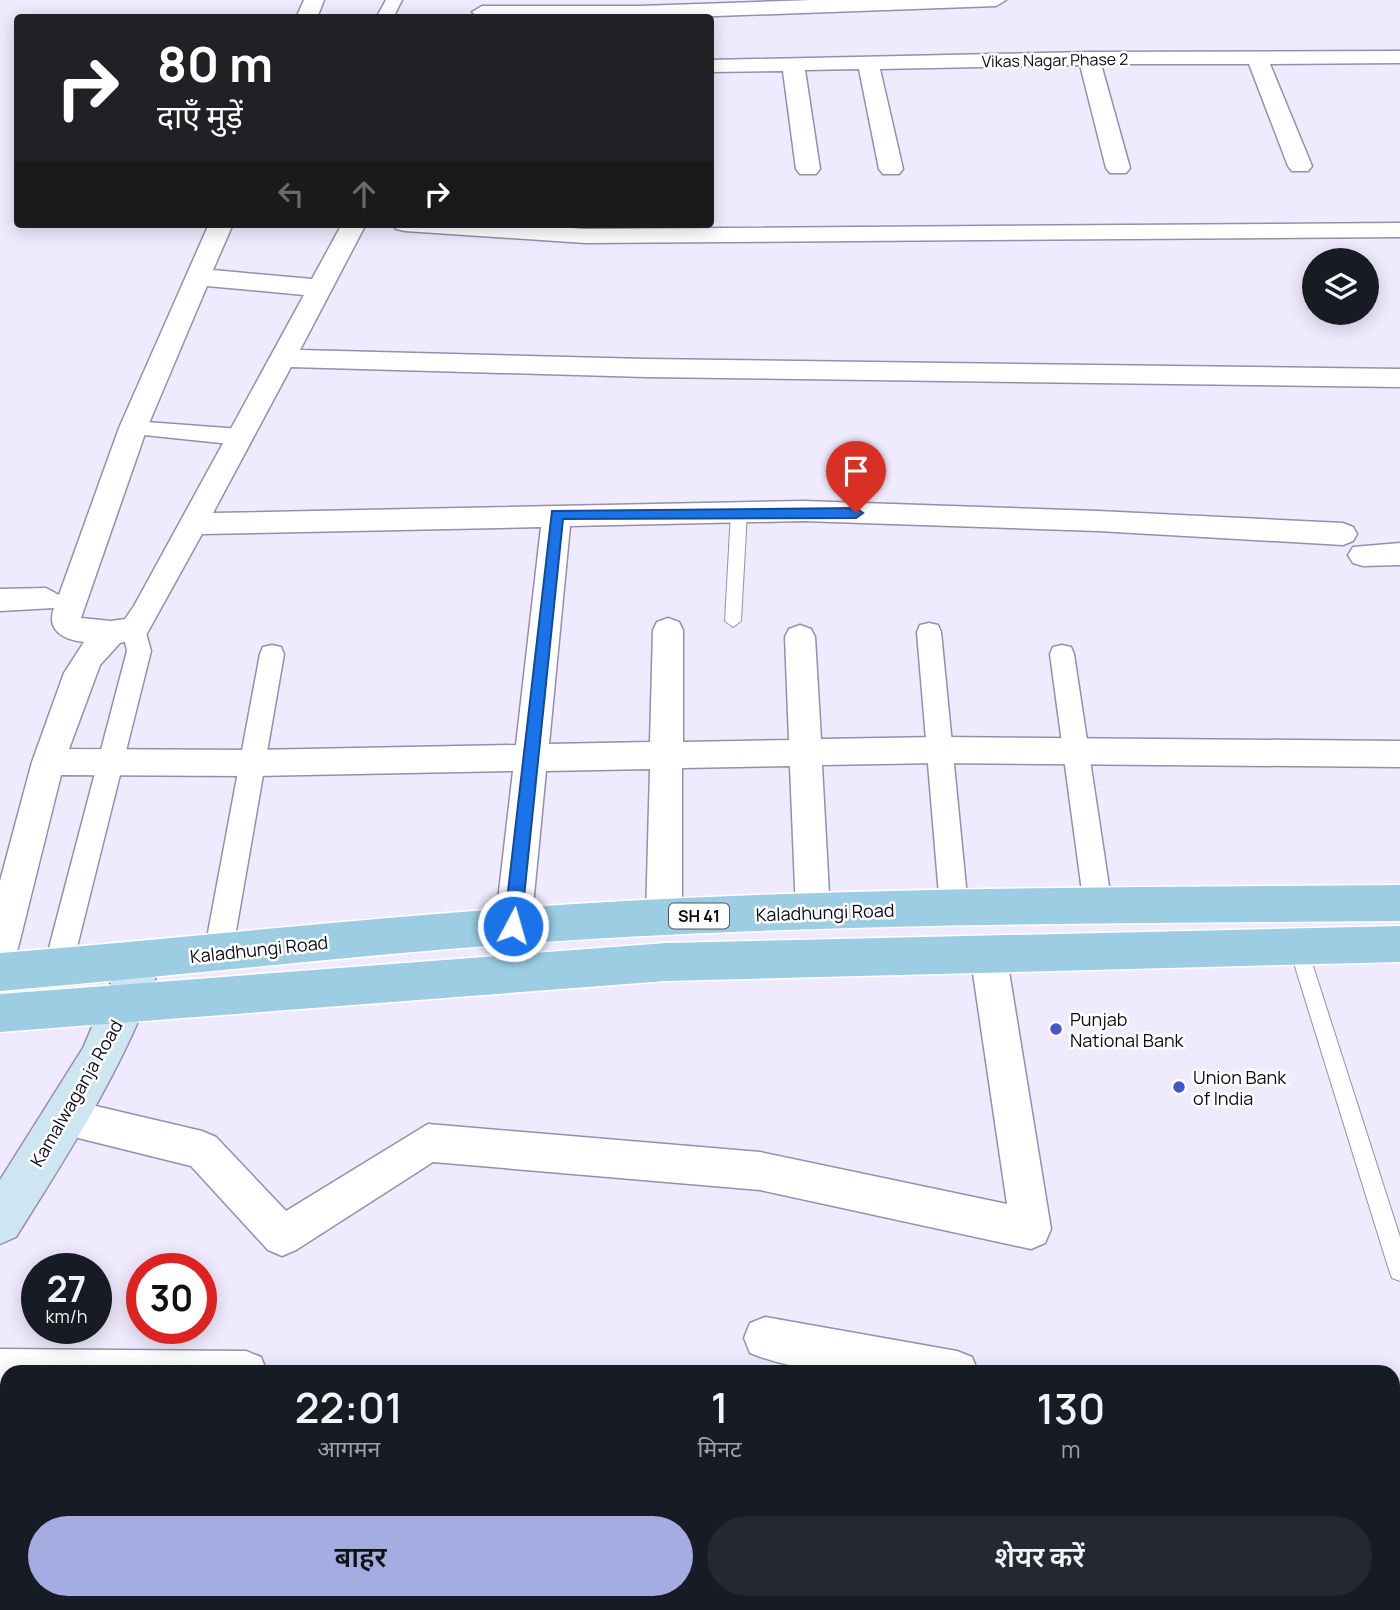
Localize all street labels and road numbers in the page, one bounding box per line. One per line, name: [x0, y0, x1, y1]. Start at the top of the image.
street label: Vikas Nagar Phase 2: [981, 48, 1129, 72]
street label: Kaladhungi Road: [755, 898, 895, 926]
road number: SH 41: [669, 904, 729, 928]
street label: Kaladhungi Road: [189, 930, 329, 968]
street label: Kamalwaganja Road: [24, 1015, 128, 1171]

